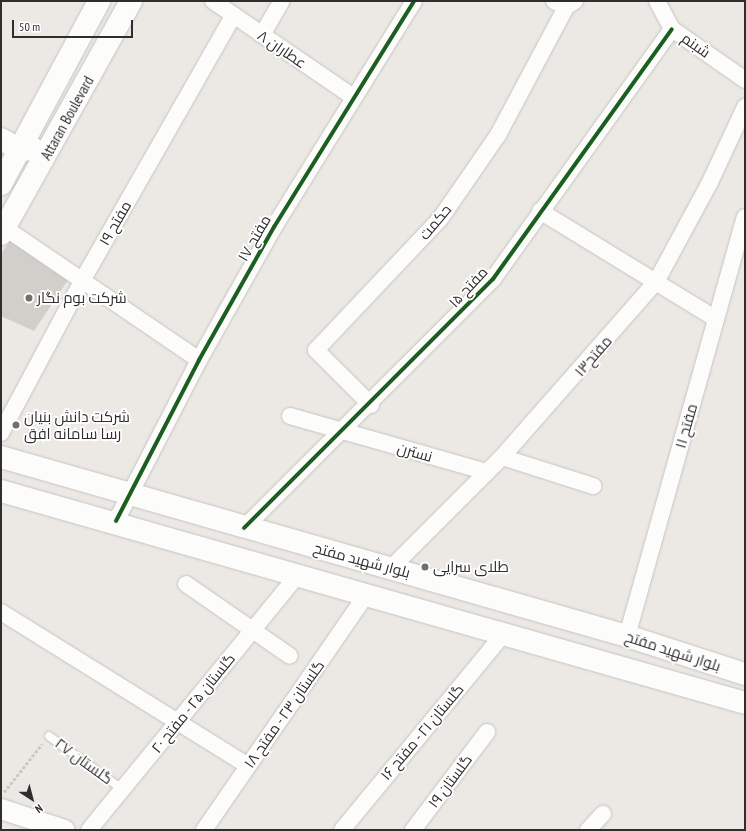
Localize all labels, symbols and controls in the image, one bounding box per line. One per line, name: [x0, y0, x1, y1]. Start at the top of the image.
scale bar: [14, 12, 135, 38]
text: 50 m: [19, 19, 40, 34]
street label: عطاران ۸: [254, 26, 310, 72]
street label: شبنم: [678, 29, 714, 61]
street label: Attaran Boulevard: [37, 73, 97, 163]
street label: مفتح ۱۹: [95, 197, 135, 249]
street label: حکمت: [415, 201, 455, 243]
street label: مفتح ۱۷: [234, 212, 274, 264]
street label: مفتح ۱۵: [445, 263, 491, 311]
place label: شرکت بوم نگار: [37, 289, 127, 307]
marker: شرکت بوم نگار: [24, 293, 34, 303]
street label: مفتح۱۳: [571, 332, 615, 380]
street label: مفتح ۱۱: [671, 402, 701, 450]
place label: شرکت دانش بنیان رسا سامانه افق: [24, 407, 130, 442]
marker: شرکت دانش بنیان رسا سامانه افق: [11, 420, 21, 430]
street label: نسترن: [395, 438, 435, 466]
street label: بلوار شهید مفتح: [312, 538, 412, 582]
place label: طلای سرایی: [433, 558, 509, 576]
marker: طلای سرایی: [420, 562, 430, 572]
street label: بلوار شهید مفتح: [623, 627, 723, 675]
street label: گلستان ۲۵ - مفتح ۲۰: [147, 649, 239, 757]
street label: گلستان ۲۳ - مفتح ۱۸: [240, 656, 328, 772]
street label: گلستان ۲۱ - مفتح ۱۶: [376, 680, 468, 784]
street label: گلستان ۲۷: [52, 734, 116, 788]
street label: گلستان ۱۹: [424, 751, 476, 811]
north arrow: [12, 779, 52, 819]
text: N: [33, 801, 46, 816]

